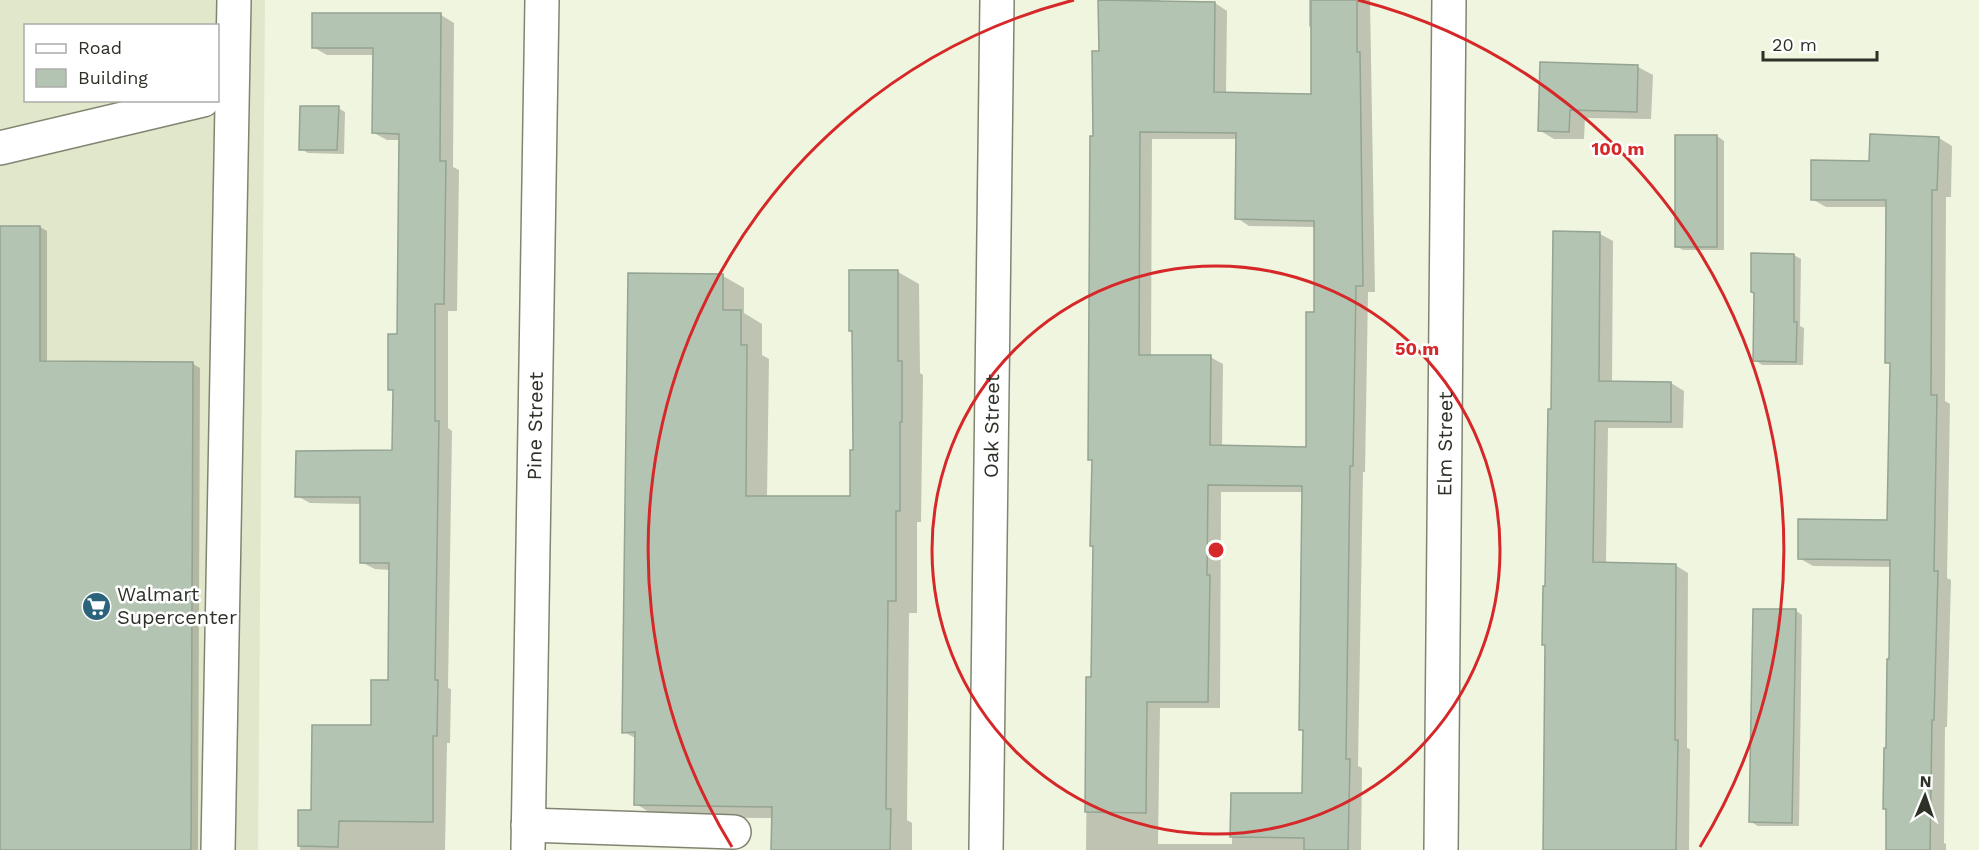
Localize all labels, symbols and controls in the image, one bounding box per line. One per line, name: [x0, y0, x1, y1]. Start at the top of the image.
legend: [24, 24, 219, 102]
scale bar: [1763, 24, 1877, 62]
text: 20 m: [1772, 34, 1817, 55]
text: Road: [78, 37, 122, 58]
text: Building: [78, 67, 148, 88]
text: 100 m: [1591, 138, 1645, 159]
text: 50 m: [1395, 338, 1439, 359]
street label: Pine Street: [522, 371, 548, 481]
street label: Oak Street: [979, 373, 1004, 478]
street label: Elm Street: [1432, 391, 1457, 497]
centre of rings: [1206, 540, 1226, 560]
place label: Walmart Supercenter: [117, 582, 237, 629]
supermarket icon: Walmart Supercenter: [80, 590, 112, 622]
north arrow: [1895, 766, 1955, 826]
text: N: [1919, 772, 1932, 791]

